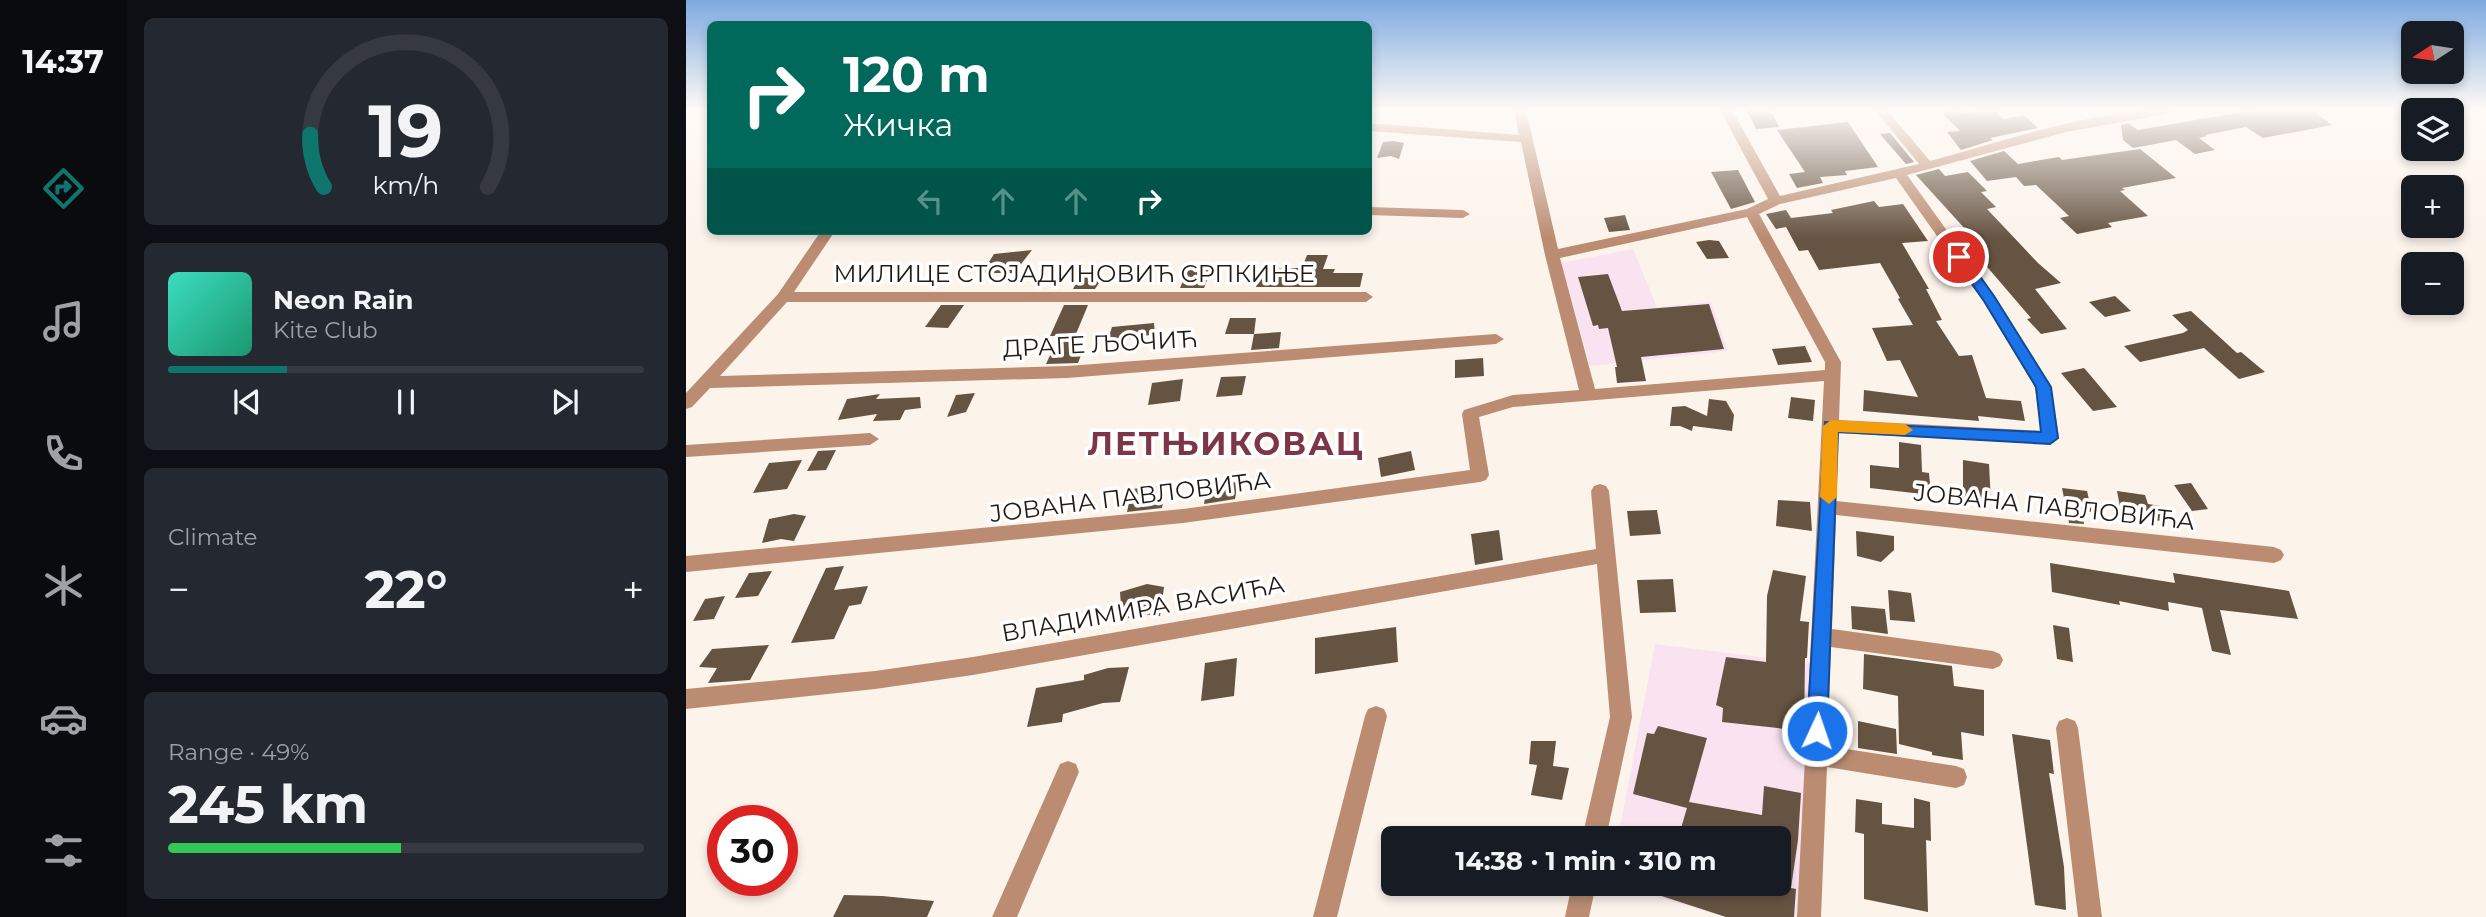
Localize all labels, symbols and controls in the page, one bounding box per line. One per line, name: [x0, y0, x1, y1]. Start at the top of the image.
north arrow: [2401, 21, 2464, 84]
map controls: [2401, 21, 2464, 315]
text: 14:37: [22, 42, 104, 81]
text: 120 m: [843, 45, 990, 104]
icon: right: [728, 49, 819, 140]
text: 19: [369, 88, 443, 176]
button: layers: [2401, 98, 2464, 161]
text: Жичка: [843, 105, 953, 144]
icon: directions: [39, 164, 88, 213]
text: km/h: [373, 170, 439, 200]
button: +: [2401, 175, 2464, 238]
icon: left: [911, 182, 949, 220]
icon: ahead: [984, 182, 1022, 220]
icon: ahead: [1057, 182, 1095, 220]
icon: right: [1130, 182, 1168, 220]
pin: [1929, 227, 1989, 287]
icon: arrive: [1940, 238, 1978, 276]
button: −: [2401, 252, 2464, 315]
street label: МИЛИЦЕ СТОЈАДИНОВИЋ СРПКИЊЕ: [833, 259, 1315, 288]
text: Neon Rain: [273, 284, 414, 316]
icon: music: [39, 297, 88, 346]
text: Kite Club: [273, 316, 378, 344]
street label: ДРАГЕ ЉОЧИЋ: [1002, 324, 1198, 363]
icon: previous: [228, 383, 266, 421]
icon: pause: [387, 383, 425, 421]
icon: next: [546, 383, 584, 421]
district label: ЛЕТЊИКОВАЦ: [1087, 424, 1365, 463]
icon: phone: [39, 429, 88, 478]
street label: ЈОВАНА ПАВЛОВИЋА: [988, 465, 1272, 528]
street label: ЈОВАНА ПАВЛОВИЋА: [1912, 477, 2196, 536]
text: Climate: [168, 523, 257, 551]
text: 22°: [364, 558, 448, 621]
icon: climate: [39, 561, 88, 610]
text: −: [168, 566, 190, 613]
text: +: [622, 566, 644, 613]
street label: ВЛАДИМИРА ВАСИЋА: [999, 569, 1287, 648]
icon: car: [39, 694, 88, 743]
position arrow: [1780, 694, 1854, 768]
text: Range · 49%: [168, 738, 309, 766]
text: 245 km: [168, 773, 368, 836]
speed limit sign: 30: [707, 805, 798, 896]
icon: filters: [39, 826, 88, 875]
text: 14:38 · 1 min · 310 m: [1455, 845, 1717, 877]

